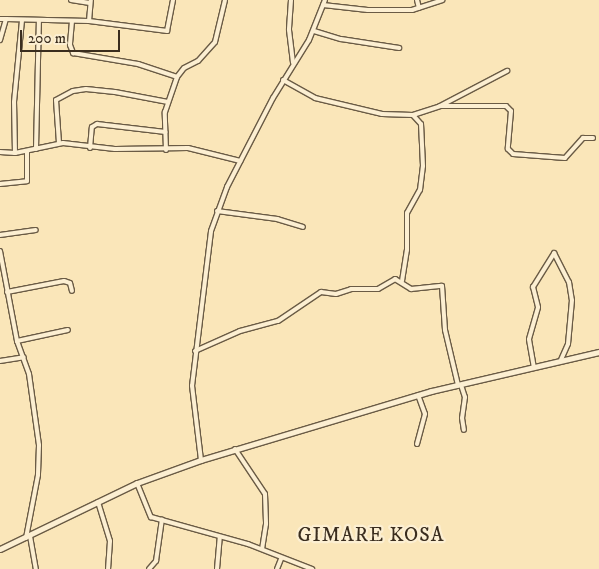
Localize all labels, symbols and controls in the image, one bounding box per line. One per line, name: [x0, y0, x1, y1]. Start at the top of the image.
scale bar: [22, 20, 122, 52]
text: 200 m: [28, 29, 66, 48]
district label: GIMARE KOSA: [296, 523, 446, 547]

